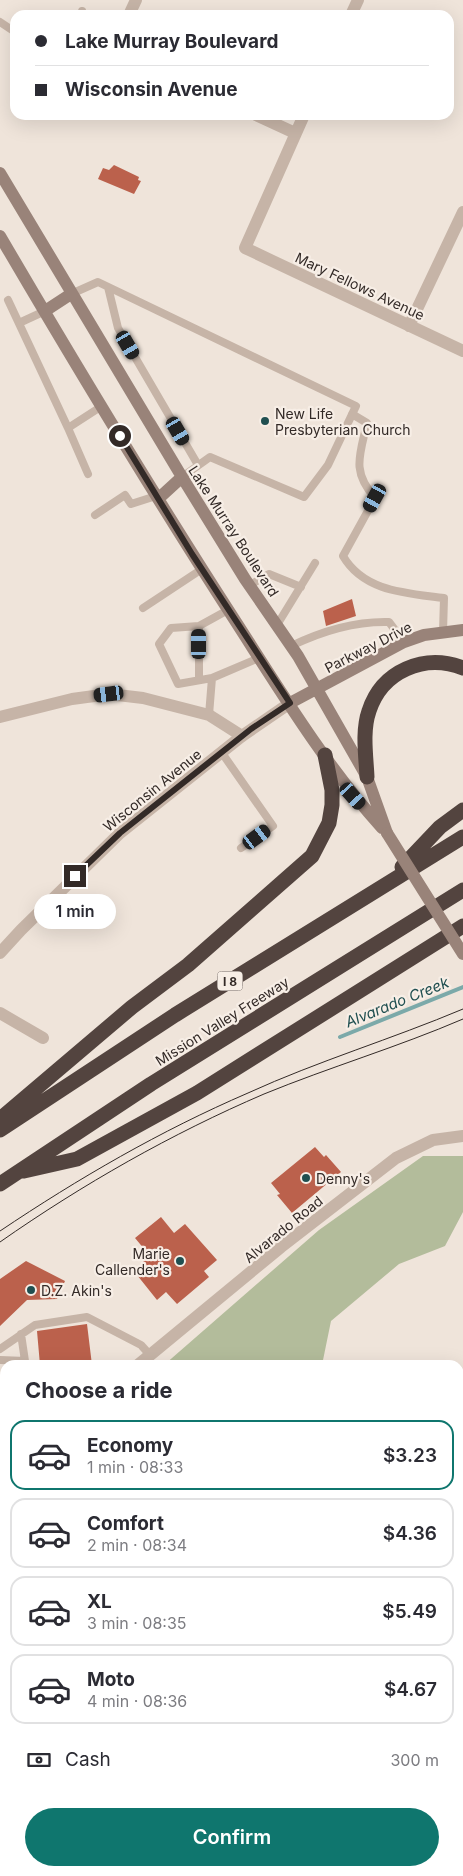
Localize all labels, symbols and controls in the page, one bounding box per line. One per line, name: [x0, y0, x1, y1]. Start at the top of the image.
text: Lake Murray Boulevard: [65, 30, 278, 53]
text: Wisconsin Avenue: [65, 78, 238, 101]
street label: Mary Fellows Avenue: [293, 249, 427, 323]
car: [114, 328, 141, 362]
place label: New Life Presbyterian Church: [275, 405, 411, 438]
car: [164, 414, 191, 448]
marker: New Life Presbyterian Church: [259, 415, 271, 427]
route start: [109, 425, 131, 447]
street label: Lake Murray Boulevard: [185, 462, 283, 600]
car: [361, 481, 388, 515]
street label: Parkway Drive: [322, 618, 414, 676]
car: [191, 629, 206, 659]
car: [93, 685, 124, 703]
street label: Wisconsin Avenue: [99, 745, 205, 835]
car: [337, 780, 368, 812]
car: [240, 822, 273, 852]
route end: [64, 865, 86, 887]
callout: 1 min: [34, 894, 116, 928]
text: 1 min: [55, 901, 95, 921]
road number: I 8: [218, 971, 242, 990]
water label: Alvarado Creek: [341, 972, 452, 1032]
street label: Mission Valley Freeway: [152, 973, 292, 1069]
place label: Denny's: [316, 1170, 370, 1187]
marker: Denny's: [300, 1172, 312, 1184]
street label: Alvarado Road: [240, 1192, 326, 1266]
place label: Marie Callender's: [95, 1245, 170, 1278]
marker: Marie Callender's: [174, 1255, 186, 1267]
place label: D.Z. Akin's: [41, 1282, 112, 1299]
marker: D.Z. Akin's: [25, 1284, 37, 1296]
text: Choose a ride: [25, 1377, 173, 1403]
icon: car: [27, 1433, 72, 1478]
text: Economy: [87, 1434, 173, 1457]
text: $3.23: [383, 1444, 437, 1467]
text: 1 min · 08:33: [87, 1457, 183, 1477]
icon: car: [27, 1511, 72, 1556]
text: Comfort: [87, 1512, 164, 1535]
text: $4.36: [383, 1522, 437, 1545]
text: 2 min · 08:34: [87, 1535, 187, 1555]
icon: car: [27, 1589, 72, 1634]
text: XL: [87, 1590, 112, 1613]
text: $5.49: [382, 1600, 437, 1623]
text: 3 min · 08:35: [87, 1613, 187, 1633]
icon: car: [27, 1667, 72, 1712]
text: Moto: [87, 1668, 135, 1691]
text: $4.67: [384, 1678, 437, 1701]
text: 4 min · 08:36: [87, 1691, 187, 1711]
icon: cash: [25, 1746, 53, 1774]
text: Cash: [65, 1748, 111, 1771]
text: 300 m: [390, 1750, 439, 1770]
button: Confirm: [25, 1808, 439, 1866]

